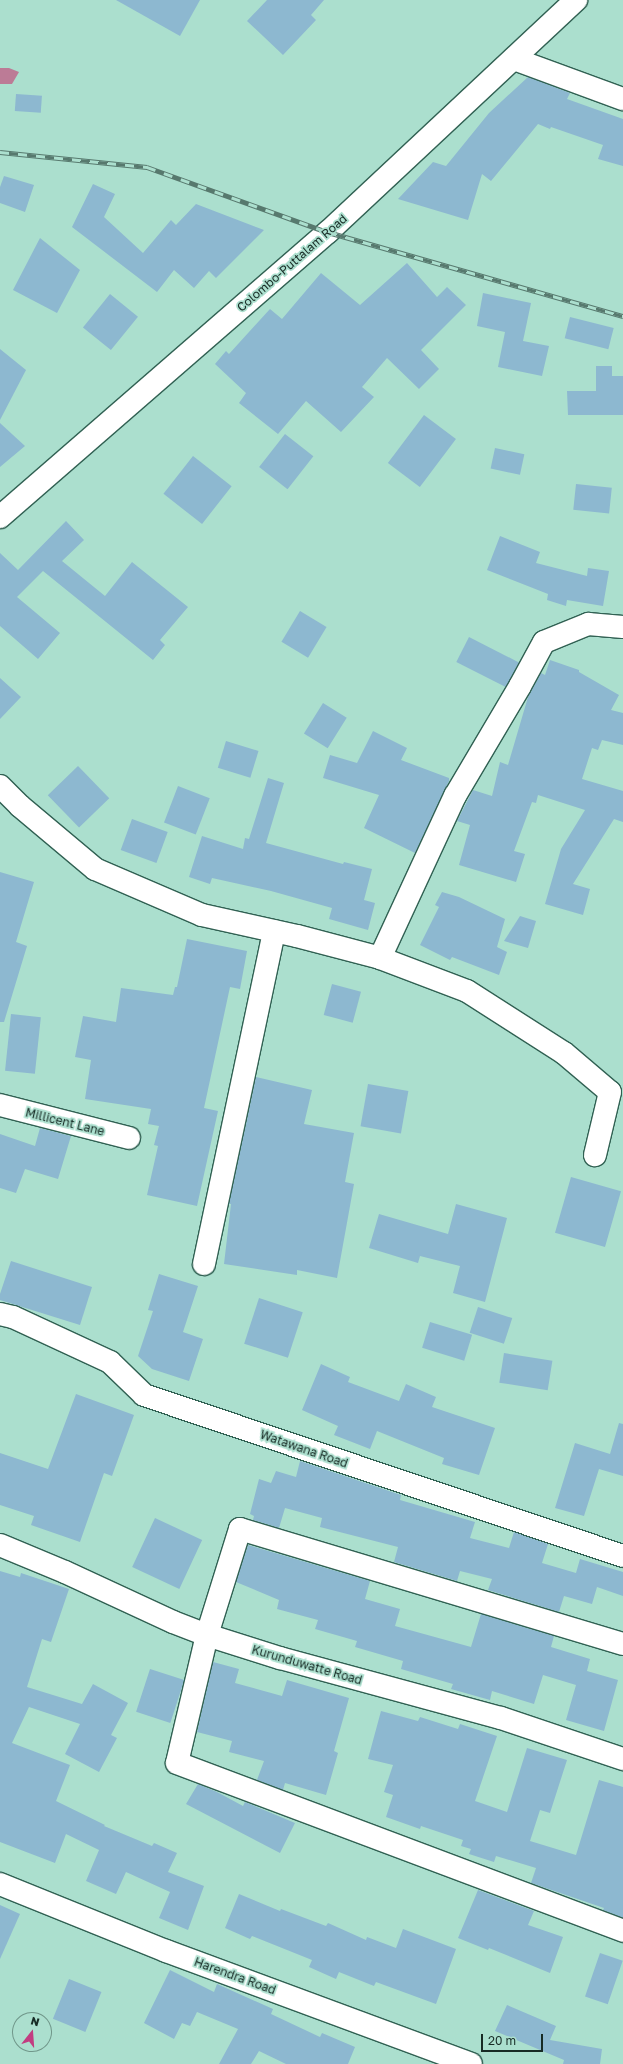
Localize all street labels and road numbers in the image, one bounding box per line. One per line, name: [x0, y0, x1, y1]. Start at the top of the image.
street label: Colombo-Puttalam Road: [234, 211, 350, 315]
street label: Millicent Lane: [24, 1105, 106, 1139]
street label: Watawana Road: [258, 1427, 350, 1471]
street label: Kurunduwatte Road: [250, 1642, 364, 1688]
street label: Harendra Road: [192, 1955, 278, 1997]

